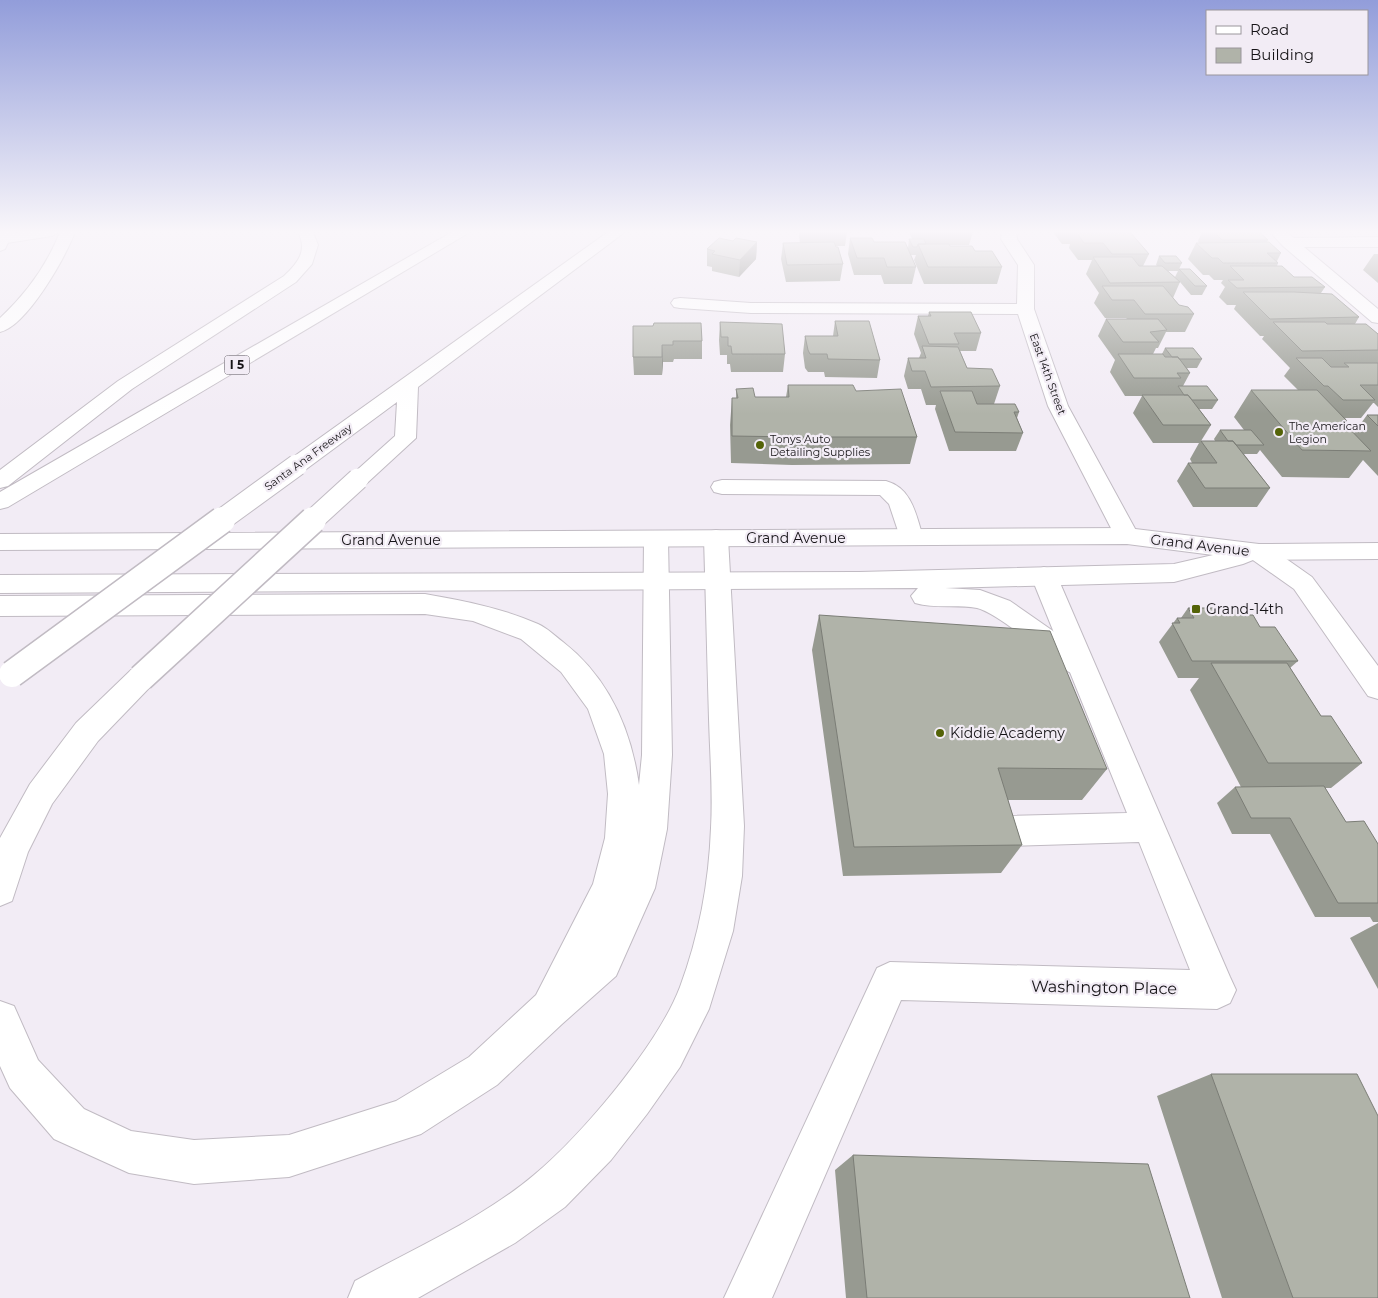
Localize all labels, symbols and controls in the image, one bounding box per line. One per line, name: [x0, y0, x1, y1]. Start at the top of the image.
legend: [1206, 10, 1368, 75]
text: Road: [1250, 20, 1289, 39]
text: Building: [1250, 45, 1314, 64]
street label: East 14th Street: [1027, 331, 1069, 417]
road number: I 5: [224, 356, 250, 374]
place label: The American Legion: [1289, 419, 1366, 446]
street label: Santa Ana Freeway: [261, 420, 355, 494]
marker: The American Legion: [1273, 426, 1285, 438]
place label: Tonys Auto Detailing Supplies: [770, 432, 871, 459]
marker: Tonys Auto Detailing Supplies: [754, 439, 766, 451]
street label: Grand Avenue: [746, 529, 846, 547]
street label: Grand Avenue: [1149, 530, 1251, 560]
street label: Grand Avenue: [341, 531, 441, 549]
place label: Grand-14th: [1206, 600, 1284, 618]
marker: Grand-14th: [1190, 603, 1202, 615]
place label: Kiddie Academy: [950, 724, 1065, 742]
marker: Kiddie Academy: [934, 727, 946, 739]
street label: Washington Place: [1031, 977, 1177, 998]

